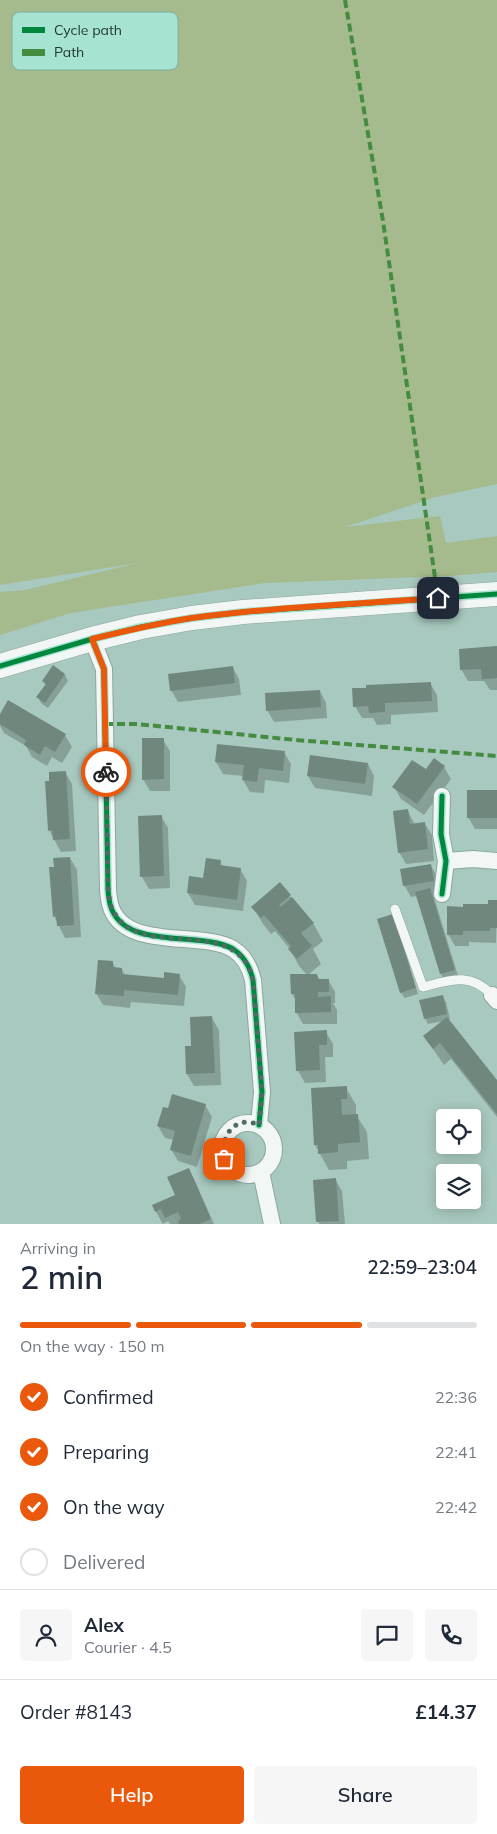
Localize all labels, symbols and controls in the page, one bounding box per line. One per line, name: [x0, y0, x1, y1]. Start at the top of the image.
legend: [12, 12, 178, 70]
text: Cycle path: [54, 21, 122, 39]
text: Path: [54, 43, 84, 61]
pin: [417, 577, 459, 619]
icon: home: [424, 584, 452, 612]
courier: [81, 747, 131, 797]
icon: bike: [92, 758, 120, 786]
map controls: [436, 1109, 481, 1209]
button: locate: [436, 1109, 481, 1154]
pin: [203, 1138, 245, 1180]
icon: bag: [210, 1145, 238, 1173]
button: layers: [436, 1164, 481, 1209]
text: Arriving in: [20, 1238, 96, 1258]
text: 22:59–23:04: [367, 1255, 477, 1279]
text: 2 min: [20, 1257, 103, 1297]
text: On the way · 150 m: [20, 1336, 165, 1356]
icon: check: [20, 1383, 48, 1411]
text: Confirmed: [63, 1385, 154, 1409]
text: 22:36: [435, 1387, 477, 1407]
icon: check: [20, 1438, 48, 1466]
text: Preparing: [63, 1440, 149, 1464]
text: 22:41: [435, 1442, 477, 1462]
icon: check: [20, 1493, 48, 1521]
text: On the way: [63, 1495, 165, 1519]
text: 22:42: [435, 1497, 477, 1517]
text: Delivered: [63, 1550, 145, 1574]
button: person: [20, 1609, 72, 1661]
button: chat: [361, 1609, 413, 1661]
button: phone: [425, 1609, 477, 1661]
text: Alex: [84, 1613, 124, 1637]
text: Courier · 4.5: [84, 1637, 172, 1657]
text: Order #8143: [20, 1700, 132, 1724]
text: £14.37: [415, 1700, 477, 1724]
button: Help: [20, 1766, 244, 1824]
button: Share: [254, 1766, 477, 1824]

